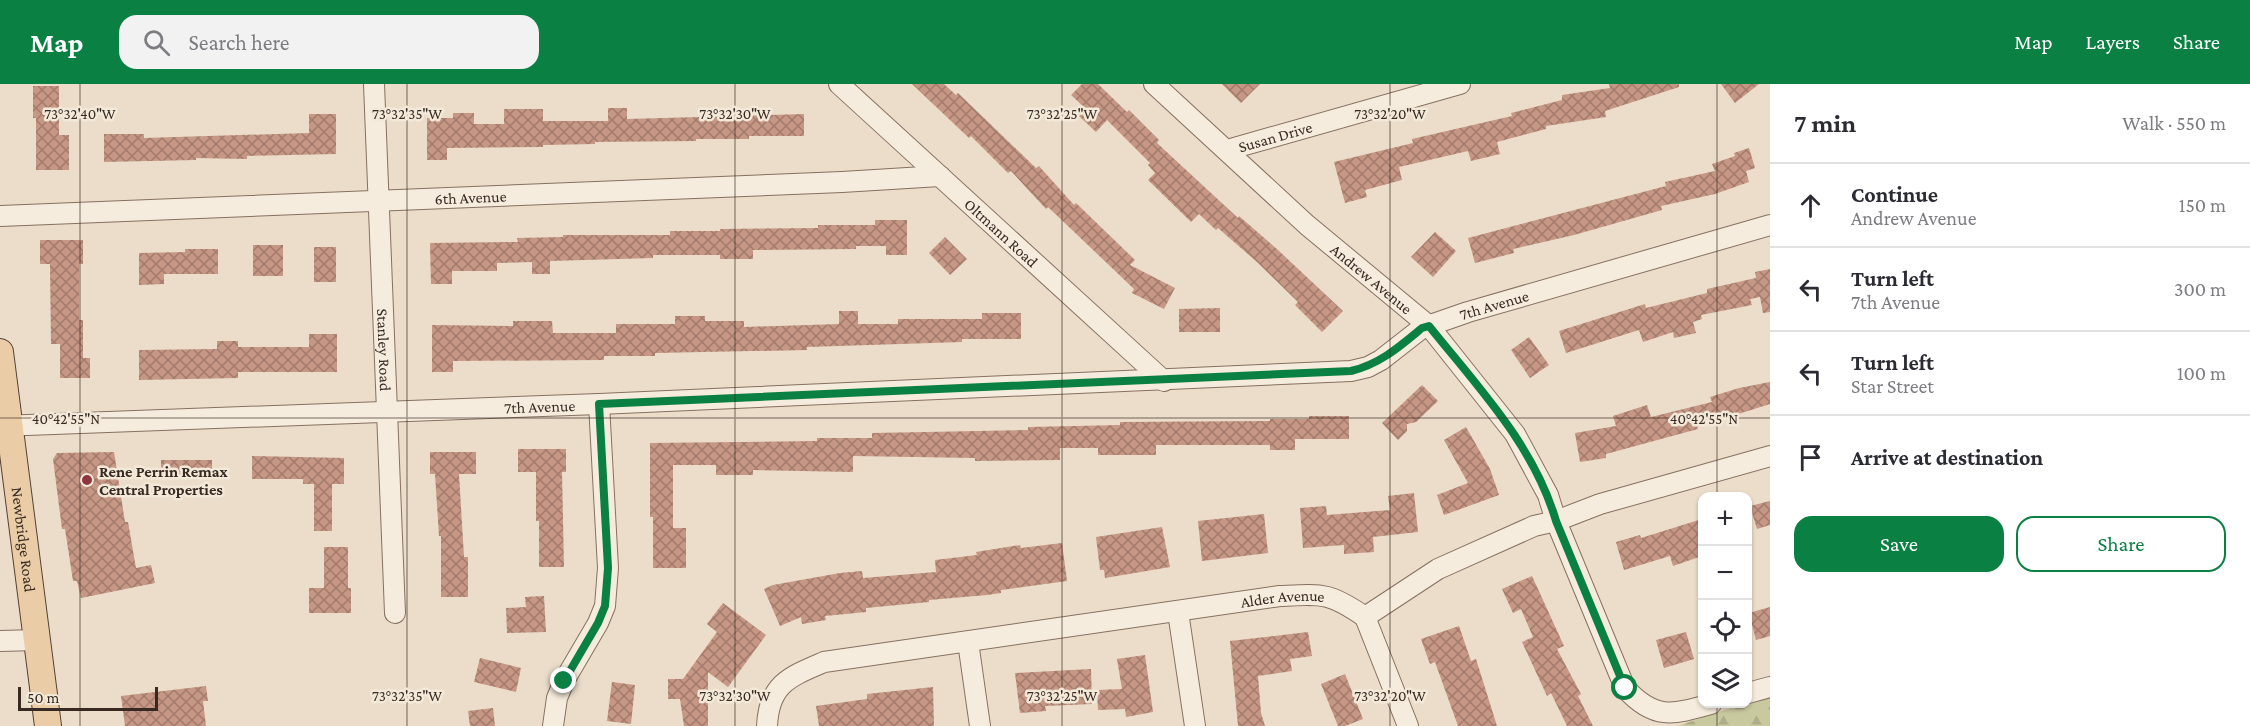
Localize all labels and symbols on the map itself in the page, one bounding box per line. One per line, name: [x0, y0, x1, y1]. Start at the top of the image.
text: 73°32'40"W: [44, 106, 116, 122]
text: 73°32'35"W: [372, 106, 442, 122]
text: 73°32'30"W: [699, 106, 771, 122]
text: 73°32'25"W: [1027, 106, 1097, 122]
text: 73°32'20"W: [1354, 106, 1426, 122]
street label: Susan Drive: [1236, 118, 1314, 155]
street label: 6th Avenue: [434, 187, 507, 207]
street label: Oltmann Road: [961, 195, 1042, 270]
street label: Andrew Avenue: [1328, 240, 1416, 317]
street label: 7th Avenue: [1457, 287, 1530, 323]
street label: Stanley Road: [374, 308, 395, 392]
street label: 7th Avenue: [504, 396, 576, 416]
text: 40°42'55"N: [32, 411, 100, 427]
text: 40°42'55"N: [1670, 411, 1738, 427]
place label: Rene Perrin Remax Central Properties: [99, 463, 229, 498]
marker: Rene Perrin Remax Central Properties: [80, 473, 94, 487]
street label: Newbridge Road: [9, 486, 39, 594]
street label: Alder Avenue: [1239, 586, 1326, 610]
route end: [550, 667, 576, 693]
route start: [1611, 674, 1637, 700]
scale bar: [18, 684, 158, 712]
text: 73°32'35"W: [372, 688, 442, 704]
text: 73°32'30"W: [699, 688, 771, 704]
text: 73°32'25"W: [1027, 688, 1097, 704]
text: 73°32'20"W: [1354, 688, 1426, 704]

